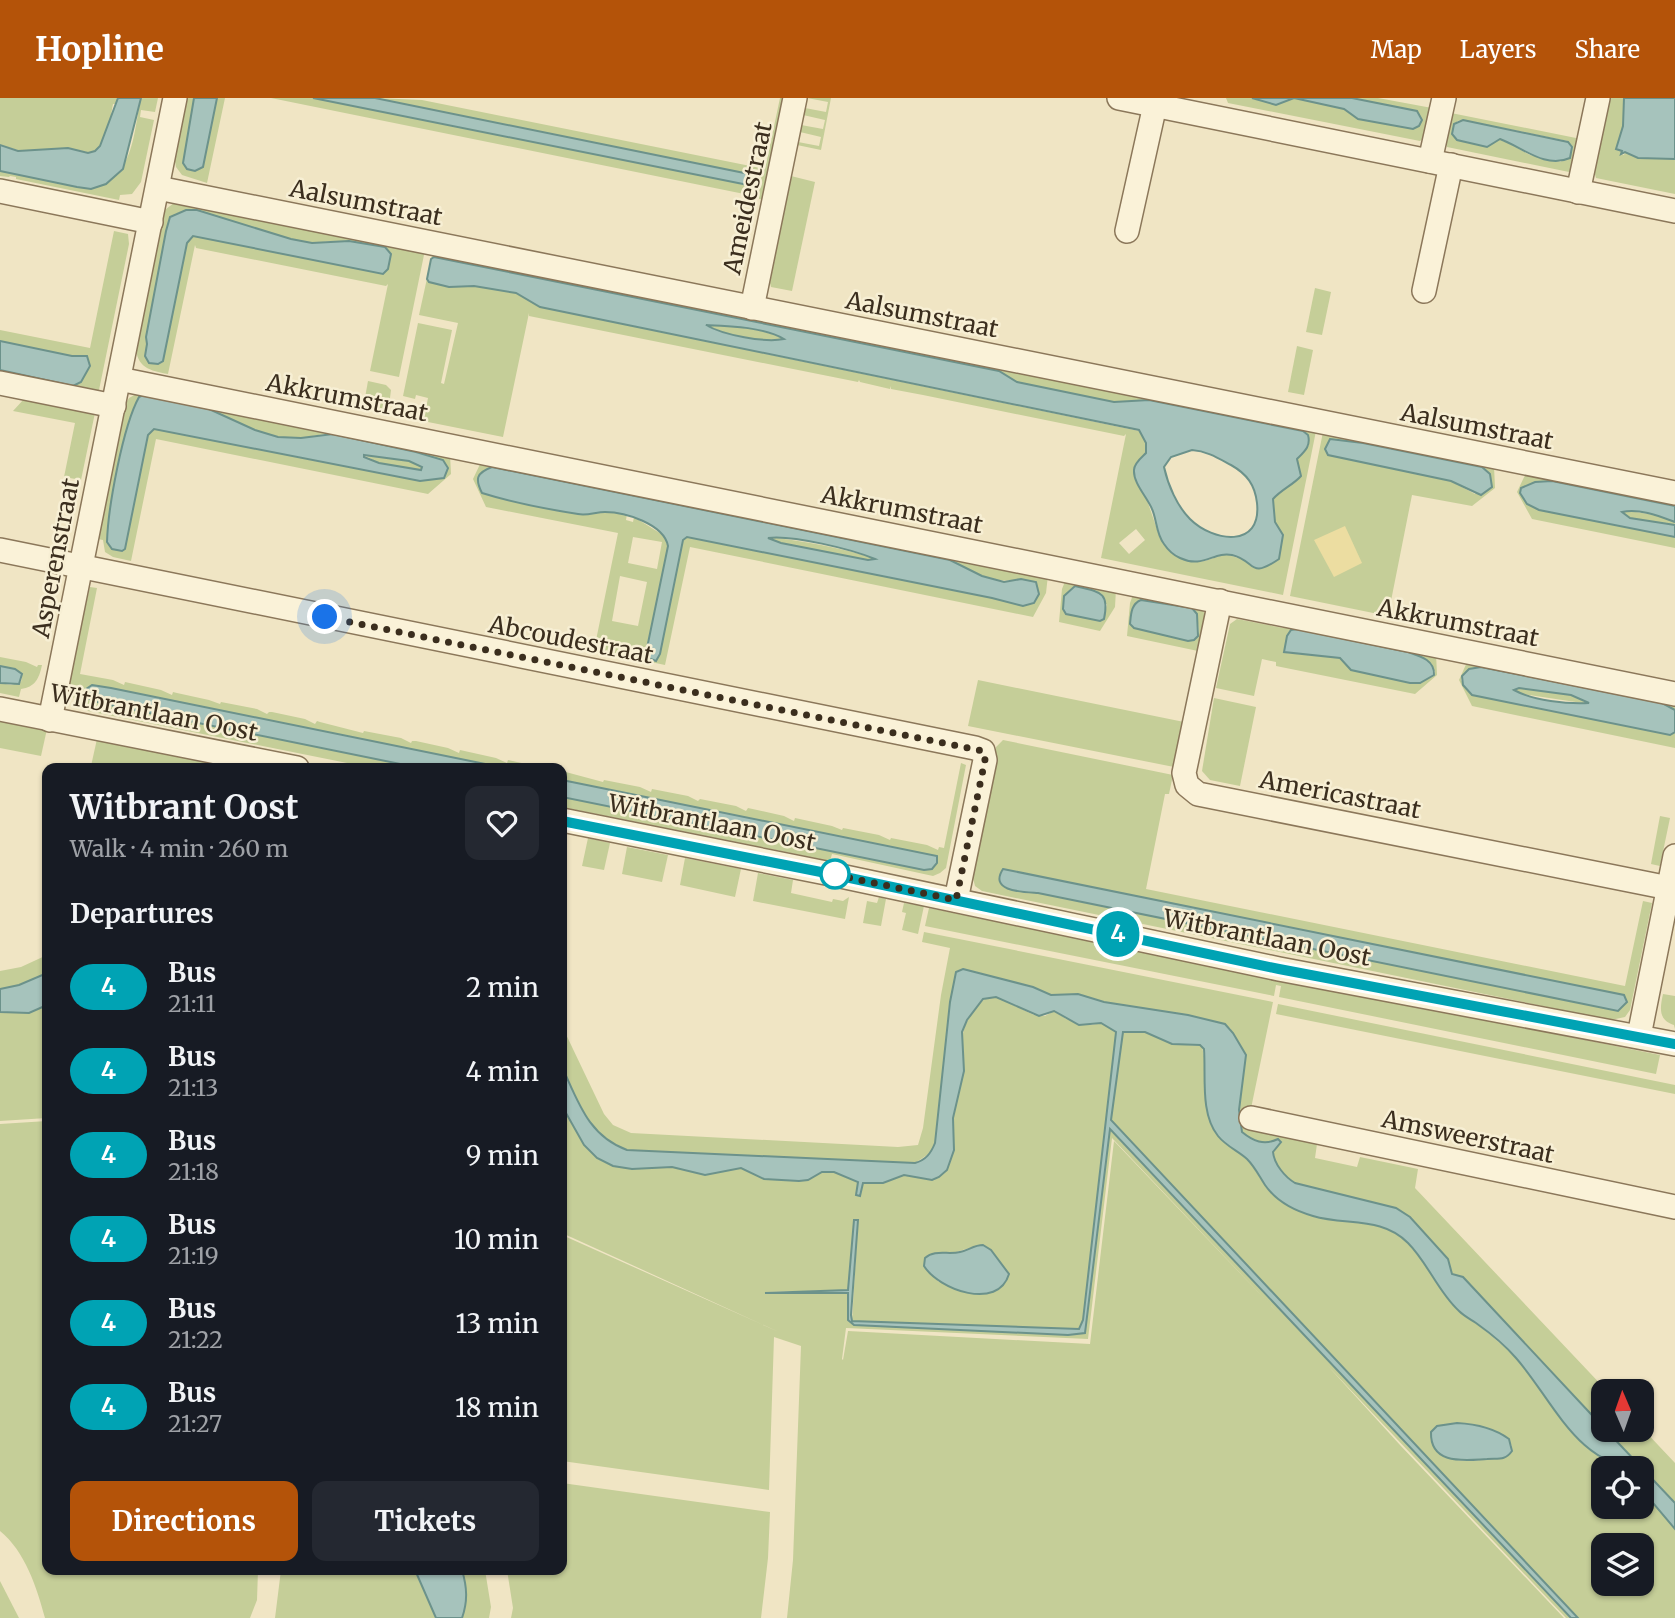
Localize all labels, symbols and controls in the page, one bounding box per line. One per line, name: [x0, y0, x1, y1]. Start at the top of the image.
text: Hopline: [35, 29, 164, 70]
text: Map: [1371, 34, 1422, 65]
text: Layers: [1460, 34, 1536, 65]
text: Share: [1574, 34, 1640, 65]
street label: Ameidestraat: [716, 118, 779, 278]
street label: Aalsumstraat: [286, 172, 446, 233]
street label: Aalsumstraat: [842, 284, 1002, 345]
street label: Akkrumstraat: [263, 366, 431, 428]
street label: Aalsumstraat: [1397, 396, 1557, 457]
street label: Asperenstraat: [25, 475, 86, 641]
street label: Akkrumstraat: [818, 478, 986, 540]
street label: Akkrumstraat: [1374, 591, 1542, 653]
your location: [307, 599, 342, 634]
street label: Abcoudestraat: [485, 608, 657, 671]
street label: Witbrantlaan Oost: [47, 677, 261, 748]
street label: Americastraat: [1256, 763, 1424, 825]
button: heart: [465, 786, 539, 860]
text: Witbrant Oost: [70, 787, 299, 828]
street label: Witbrantlaan Oost: [605, 787, 819, 858]
text: Walk · 4 min · 260 m: [70, 834, 288, 863]
unlabelled marker: [820, 859, 850, 889]
text: Departures: [70, 897, 214, 930]
street label: Witbrantlaan Oost: [1160, 902, 1374, 973]
line badge: 4: [1095, 911, 1141, 957]
text: 4: [1110, 918, 1126, 949]
text: Bus: [168, 956, 216, 989]
text: 4: [101, 971, 116, 1002]
text: 2 min: [466, 971, 539, 1004]
text: 21:11: [168, 989, 216, 1018]
text: Bus: [168, 1040, 216, 1073]
text: 4: [101, 1055, 116, 1086]
text: 4 min: [465, 1055, 539, 1088]
text: 21:13: [168, 1073, 218, 1102]
street label: Amsweerstraat: [1378, 1103, 1558, 1170]
text: Bus: [168, 1124, 216, 1157]
text: 4: [101, 1139, 116, 1170]
text: 9 min: [466, 1139, 539, 1172]
text: 21:18: [168, 1157, 219, 1186]
text: Bus: [168, 1208, 216, 1241]
text: 4: [101, 1223, 116, 1254]
text: 10 min: [454, 1223, 539, 1256]
text: 21:19: [168, 1241, 219, 1270]
text: Bus: [168, 1292, 216, 1325]
text: 4: [101, 1307, 116, 1338]
text: 13 min: [455, 1307, 539, 1340]
text: 21:22: [168, 1325, 223, 1354]
text: Bus: [168, 1376, 216, 1409]
north arrow: [1591, 1379, 1654, 1442]
map controls: [1591, 1379, 1654, 1596]
text: 4: [101, 1391, 116, 1422]
text: 18 min: [455, 1391, 539, 1424]
text: 21:27: [168, 1409, 222, 1438]
button: locate: [1591, 1456, 1654, 1519]
button: Directions: [70, 1481, 298, 1561]
button: Tickets: [312, 1481, 539, 1561]
button: layers: [1591, 1533, 1654, 1596]

